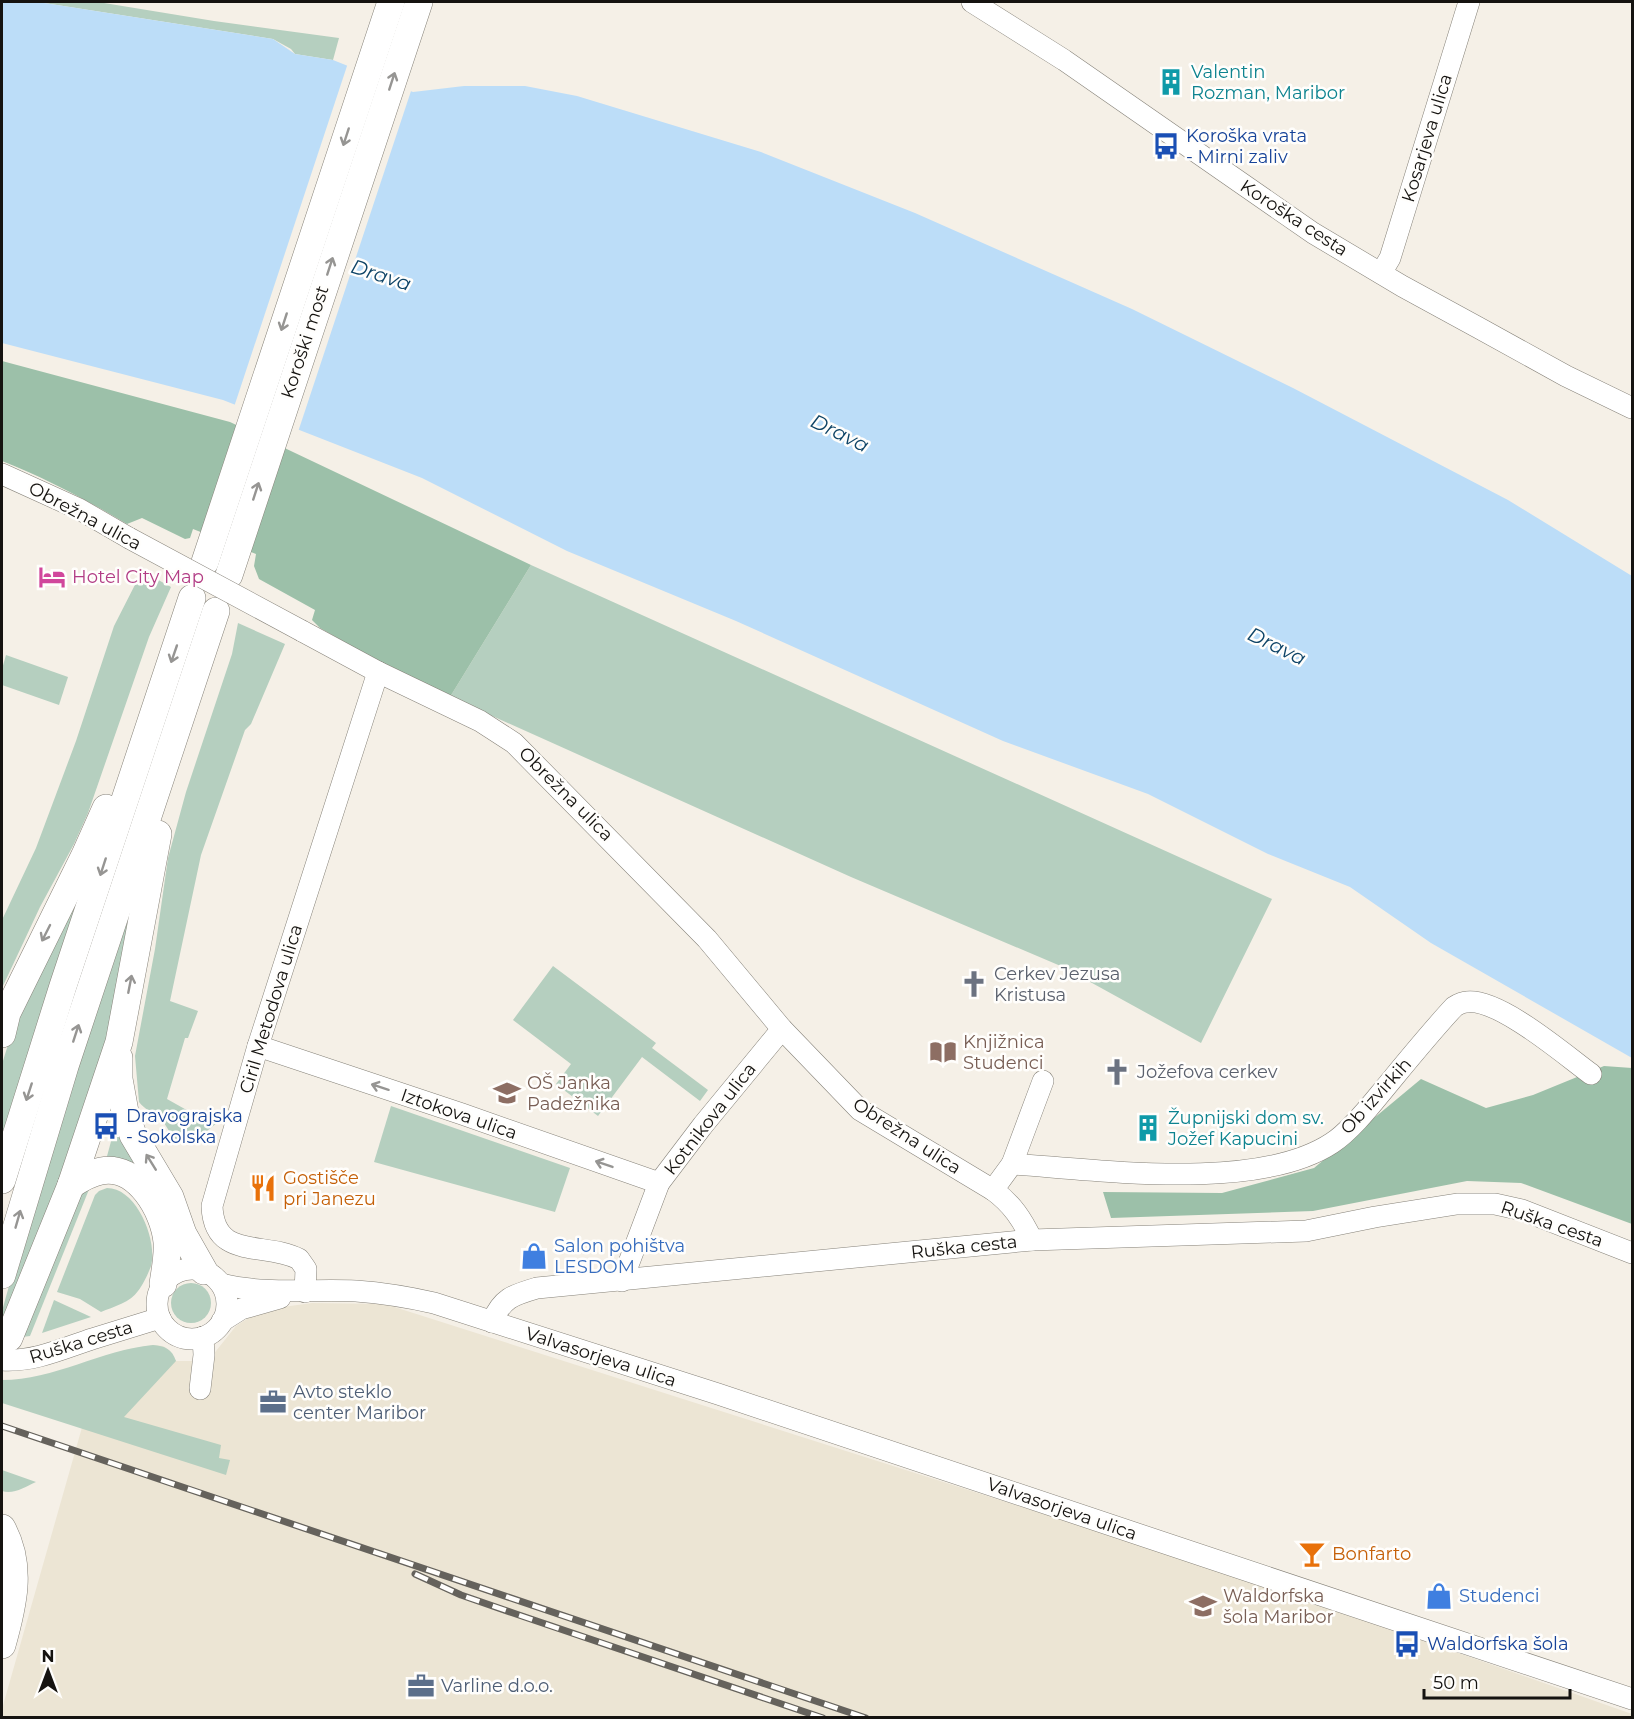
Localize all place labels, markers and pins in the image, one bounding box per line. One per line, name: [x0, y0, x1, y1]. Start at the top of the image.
place label: Valentin Rozman, Maribor: [1191, 61, 1345, 104]
building icon: Valentin Rozman, Maribor: [1156, 67, 1186, 97]
place label: Koroška vrata - Mirni zaliv: [1186, 125, 1307, 168]
bus stop icon: Koroška vrata - Mirni zaliv: [1151, 131, 1181, 161]
hotel icon: Hotel City Map: [37, 562, 67, 592]
place label: Hotel City Map: [72, 566, 204, 588]
place label: Cerkev Jezusa Kristusa: [994, 963, 1120, 1006]
church icon: Cerkev Jezusa Kristusa: [959, 969, 989, 999]
place label: Knjižnica Studenci: [963, 1031, 1045, 1074]
library icon: Knjižnica Studenci: [928, 1037, 958, 1067]
church icon: Jožefova cerkev: [1102, 1057, 1132, 1087]
place label: Jožefova cerkev: [1136, 1061, 1278, 1083]
place label: OŠ Janka Padežnika: [527, 1072, 621, 1115]
school or university icon: OŠ Janka Padežnika: [492, 1078, 522, 1108]
place label: Dravograjska - Sokolska: [126, 1105, 243, 1148]
place label: Župnijski dom sv. Jožef Kapucini: [1167, 1107, 1324, 1150]
bus stop icon: Dravograjska - Sokolska: [91, 1111, 121, 1141]
building icon: Župnijski dom sv. Jožef Kapucini: [1133, 1113, 1163, 1143]
place label: Gostišče pri Janezu: [283, 1167, 376, 1210]
restaurant icon: Gostišče pri Janezu: [248, 1173, 278, 1203]
place label: Salon pohištva LESDOM: [554, 1235, 685, 1278]
shop icon: Salon pohištva LESDOM: [519, 1241, 549, 1271]
place label: Avto steklo center Maribor: [293, 1381, 426, 1424]
office icon: Avto steklo center Maribor: [258, 1387, 288, 1417]
bar icon: Bonfarto: [1297, 1539, 1327, 1569]
place label: Bonfarto: [1332, 1543, 1411, 1565]
shop icon: Studenci: [1424, 1581, 1454, 1611]
place label: Waldorfska šola Maribor: [1223, 1585, 1334, 1628]
place label: Studenci: [1459, 1585, 1540, 1607]
school or university icon: Waldorfska šola Maribor: [1188, 1591, 1218, 1621]
bus stop icon: Waldorfska šola: [1392, 1629, 1422, 1659]
place label: Waldorfska šola: [1427, 1633, 1569, 1655]
office icon: Varline d.o.o.: [406, 1671, 436, 1701]
place label: Varline d.o.o.: [441, 1675, 553, 1697]

